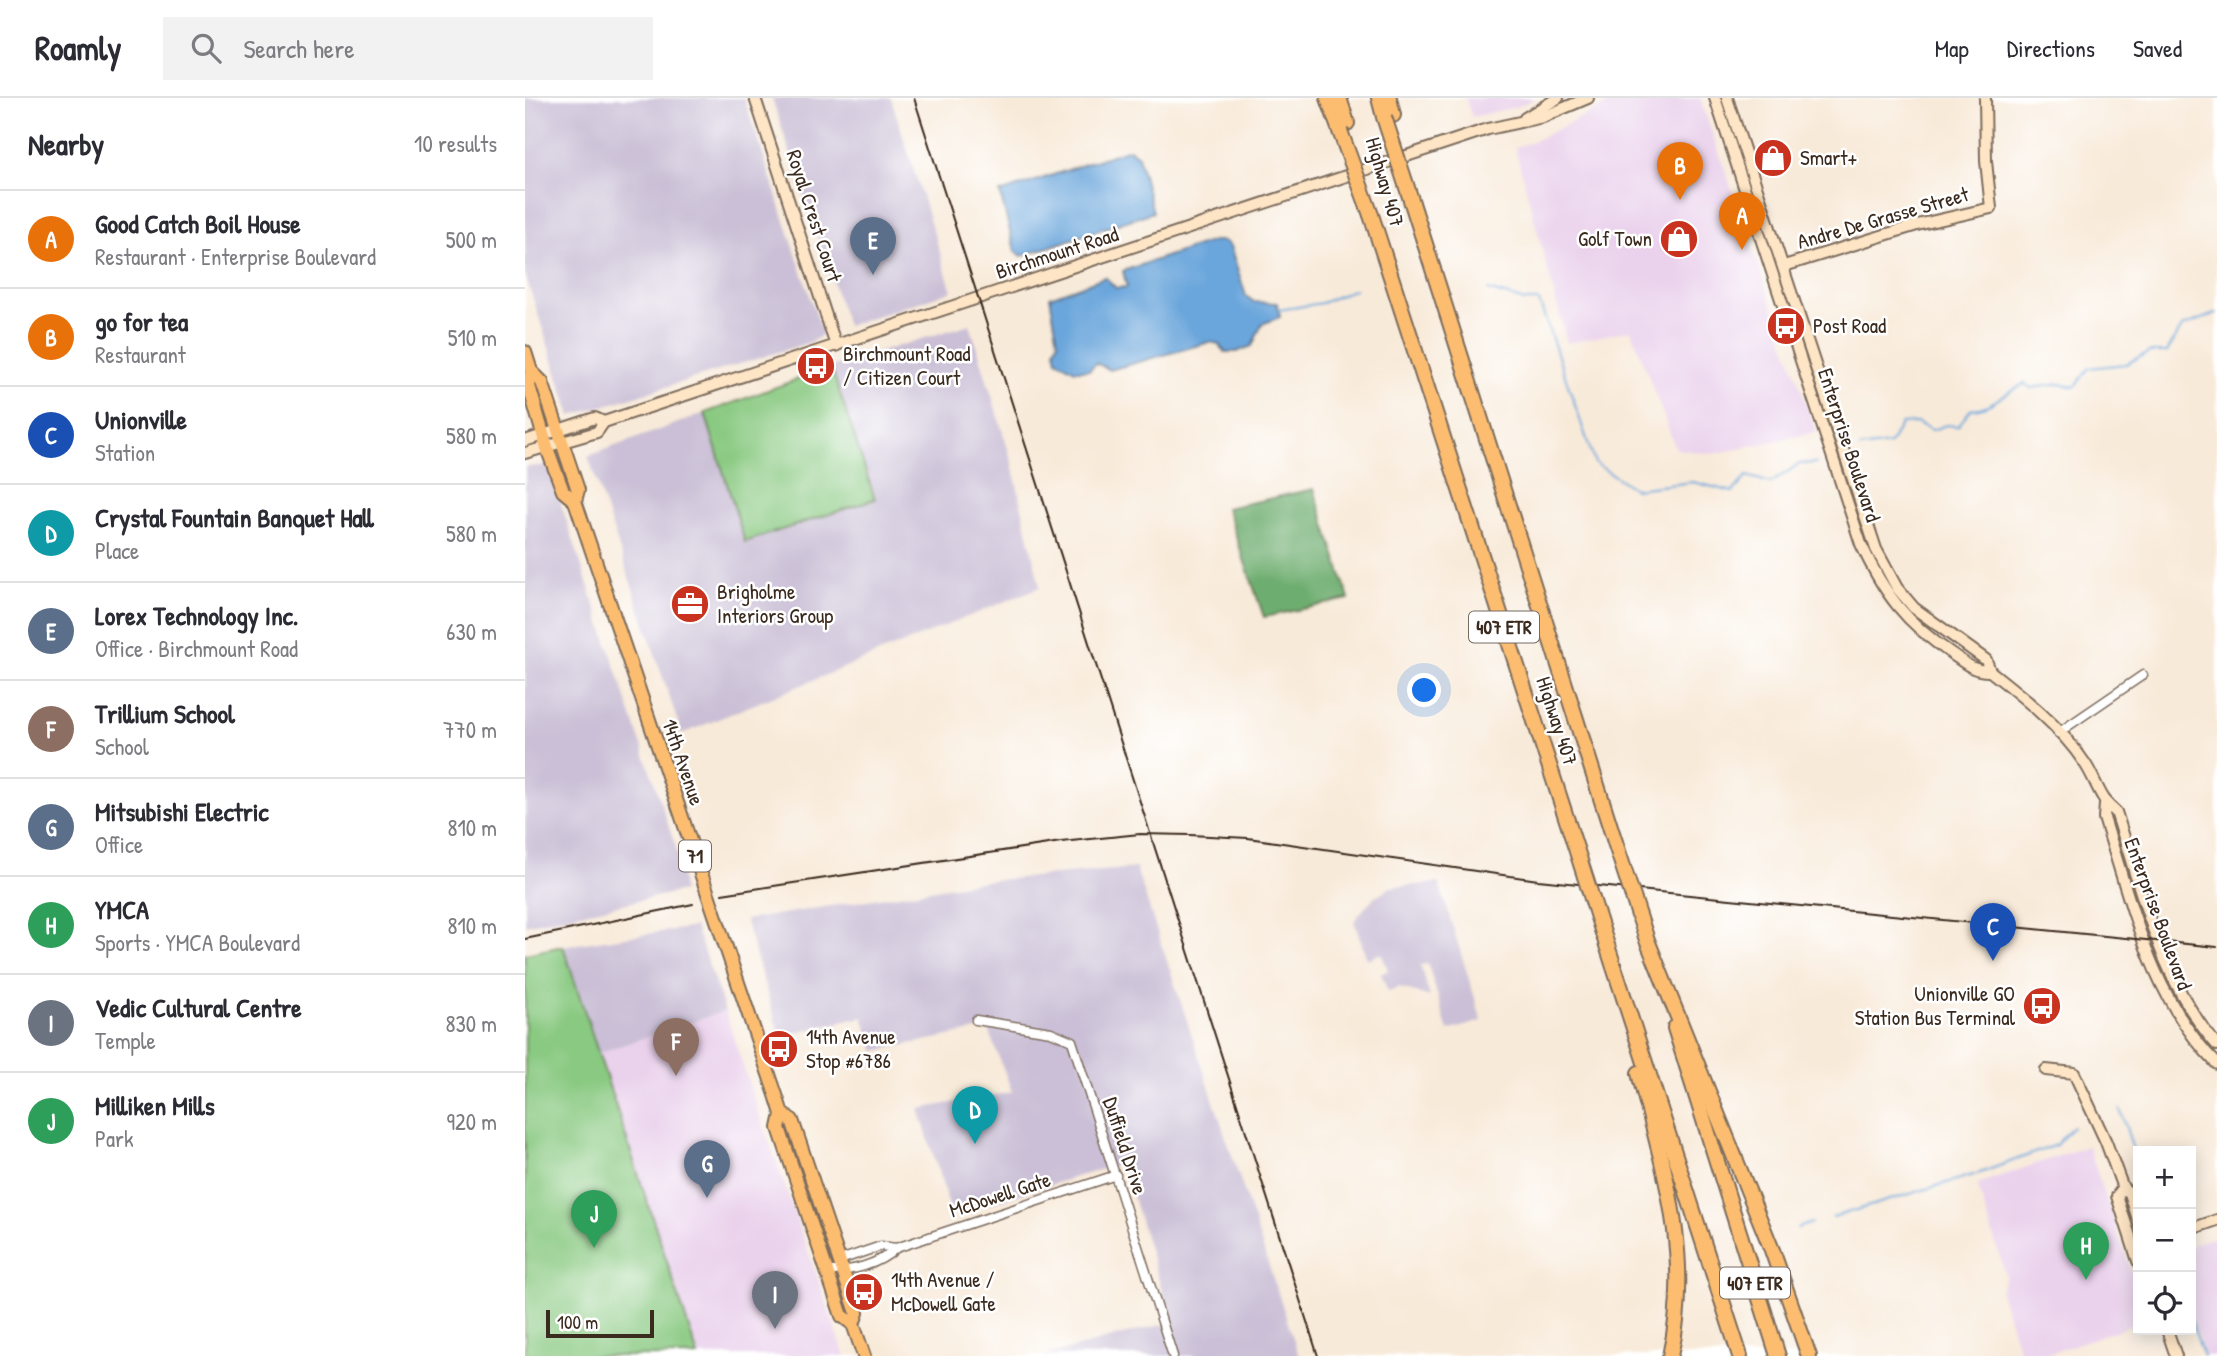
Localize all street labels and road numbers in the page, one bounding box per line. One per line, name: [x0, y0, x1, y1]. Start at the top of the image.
street label: Highway 407: [1359, 134, 1412, 230]
street label: Royal Crest Court: [779, 146, 850, 286]
street label: Andre De Grasse Street: [1794, 179, 1973, 256]
street label: Birchmount Road: [992, 219, 1122, 286]
street label: Enterprise Boulevard: [1811, 364, 1888, 525]
road number: 407 ETR: [1469, 612, 1539, 642]
street label: Highway 407: [1529, 673, 1585, 769]
street label: 14th Avenue: [655, 715, 712, 809]
street label: Enterprise Boulevard: [2118, 834, 2199, 994]
road number: 71: [679, 841, 711, 872]
street label: Duffield Drive: [1096, 1094, 1155, 1198]
street label: McDowell Gate: [945, 1165, 1054, 1225]
road number: 407 ETR: [1720, 1268, 1790, 1298]

